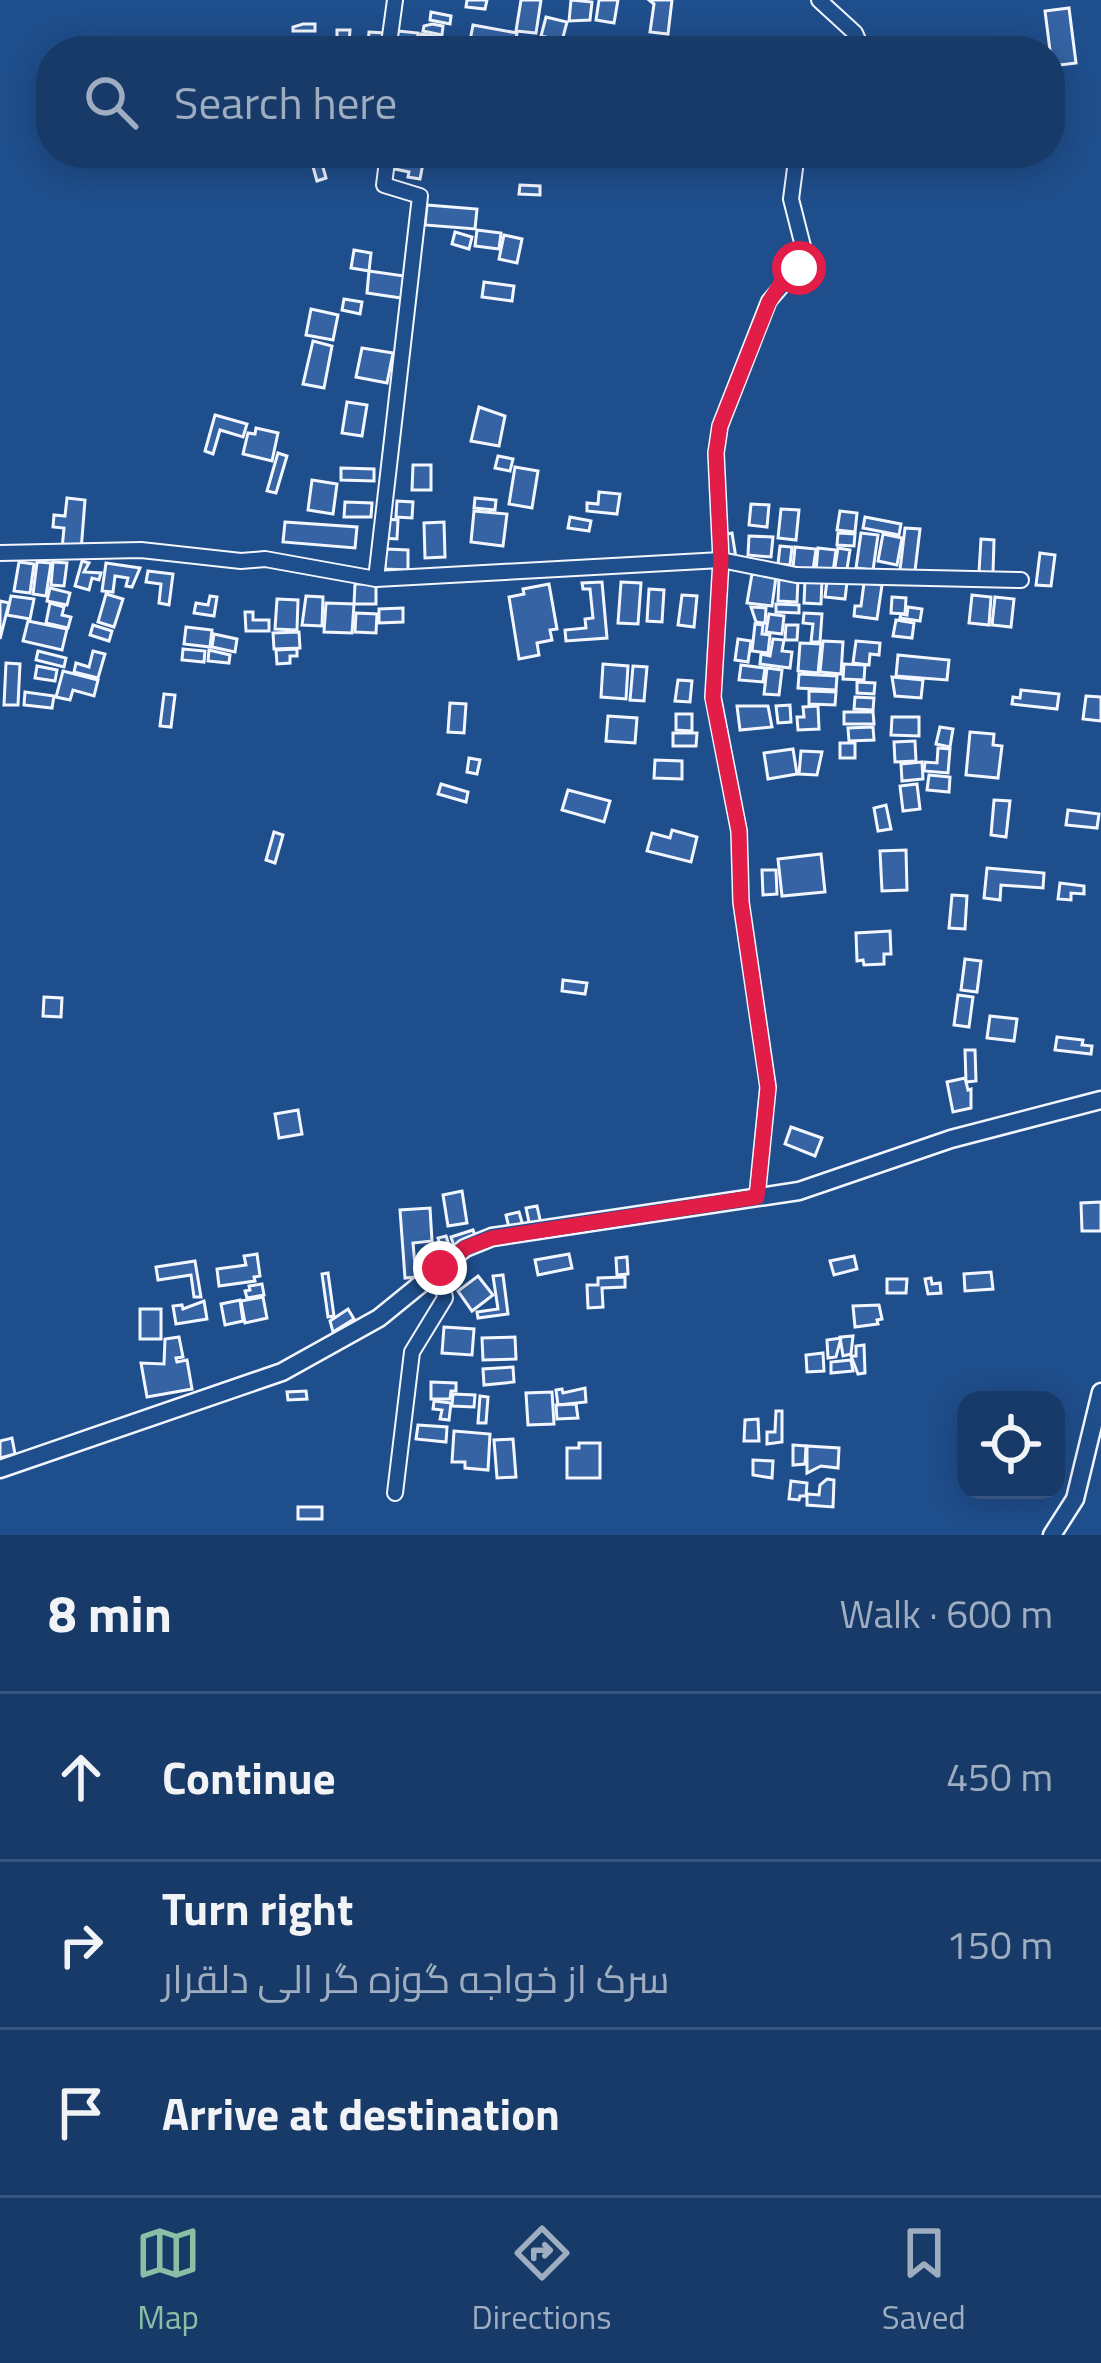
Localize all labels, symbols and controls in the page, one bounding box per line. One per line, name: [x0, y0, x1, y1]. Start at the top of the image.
search box: [36, 36, 1065, 168]
text: Search here: [174, 68, 397, 136]
icon: search: [78, 69, 144, 135]
route start: [772, 241, 826, 295]
route end: [413, 1241, 467, 1295]
map controls: [957, 1391, 1065, 1499]
button: locate: [957, 1391, 1065, 1499]
text: 8 min: [48, 1574, 172, 1652]
text: Walk · 600 m: [839, 1584, 1053, 1643]
text: Continue: [162, 1743, 336, 1811]
icon: ahead: [48, 1744, 114, 1810]
text: 450 m: [946, 1747, 1053, 1806]
text: Turn right: [162, 1874, 353, 1942]
icon: right: [48, 1912, 114, 1978]
text: 150 m: [946, 1915, 1053, 1974]
text: سرک از خواجه گوزه گر الی دلقرار: [162, 1949, 670, 2008]
text: Arrive at destination: [162, 2079, 560, 2147]
icon: arrive: [48, 2080, 114, 2146]
tab: Map: [135, 2220, 201, 2342]
tab: Directions: [472, 2220, 611, 2342]
tab: Saved: [882, 2220, 966, 2342]

